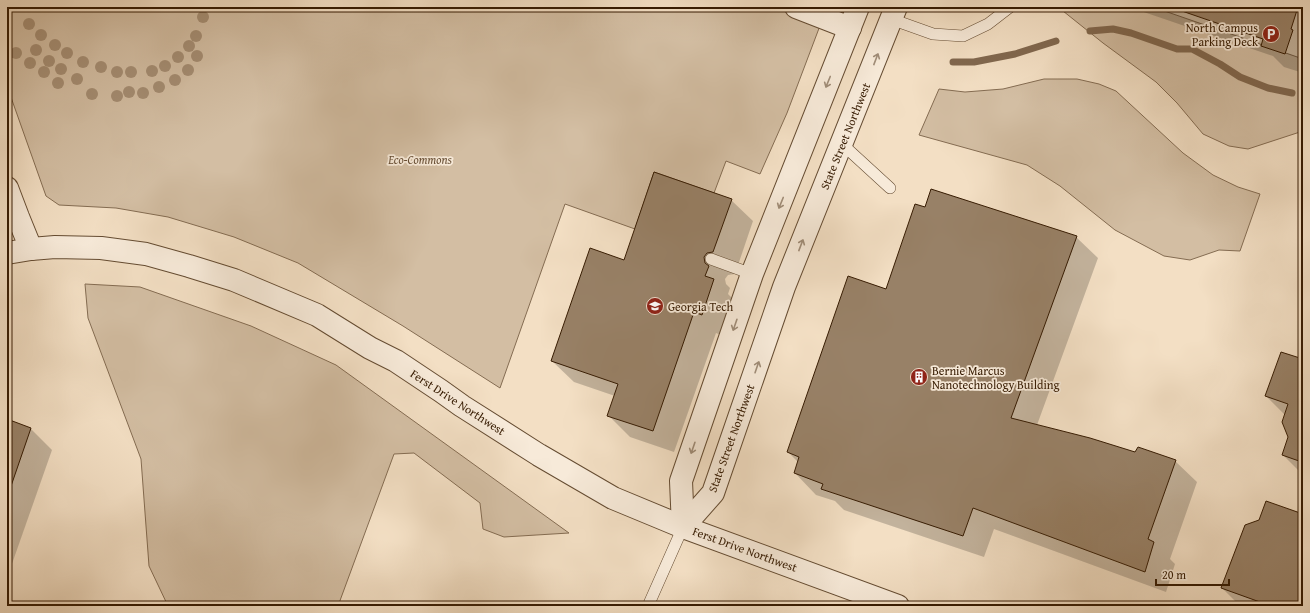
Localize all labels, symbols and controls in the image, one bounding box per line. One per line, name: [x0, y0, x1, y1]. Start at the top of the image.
place label: North Campus Parking Deck: [1186, 19, 1259, 50]
parking icon: North Campus Parking Deck: [1261, 24, 1281, 44]
one-way arrow: [872, 53, 880, 65]
one-way arrow: [824, 76, 832, 88]
street label: State Street Northwest: [816, 79, 875, 192]
park label: Eco-Commons: [387, 151, 453, 168]
one-way arrow: [776, 197, 784, 209]
one-way arrow: [798, 239, 805, 251]
school or university icon: Georgia Tech: [645, 296, 665, 316]
place label: Georgia Tech: [668, 298, 733, 315]
one-way arrow: [731, 318, 738, 331]
one-way arrow: [753, 361, 761, 373]
place label: Bernie Marcus Nanotechnology Building: [932, 362, 1060, 393]
street label: Ferst Drive Northwest: [407, 365, 509, 439]
building icon: Bernie Marcus Nanotechnology Building: [909, 367, 929, 387]
street label: State Street Northwest: [704, 381, 759, 495]
one-way arrow: [688, 441, 696, 453]
street label: Ferst Drive Northwest: [690, 522, 800, 576]
scale bar: [1156, 561, 1229, 587]
text: 20 m: [1162, 566, 1186, 583]

